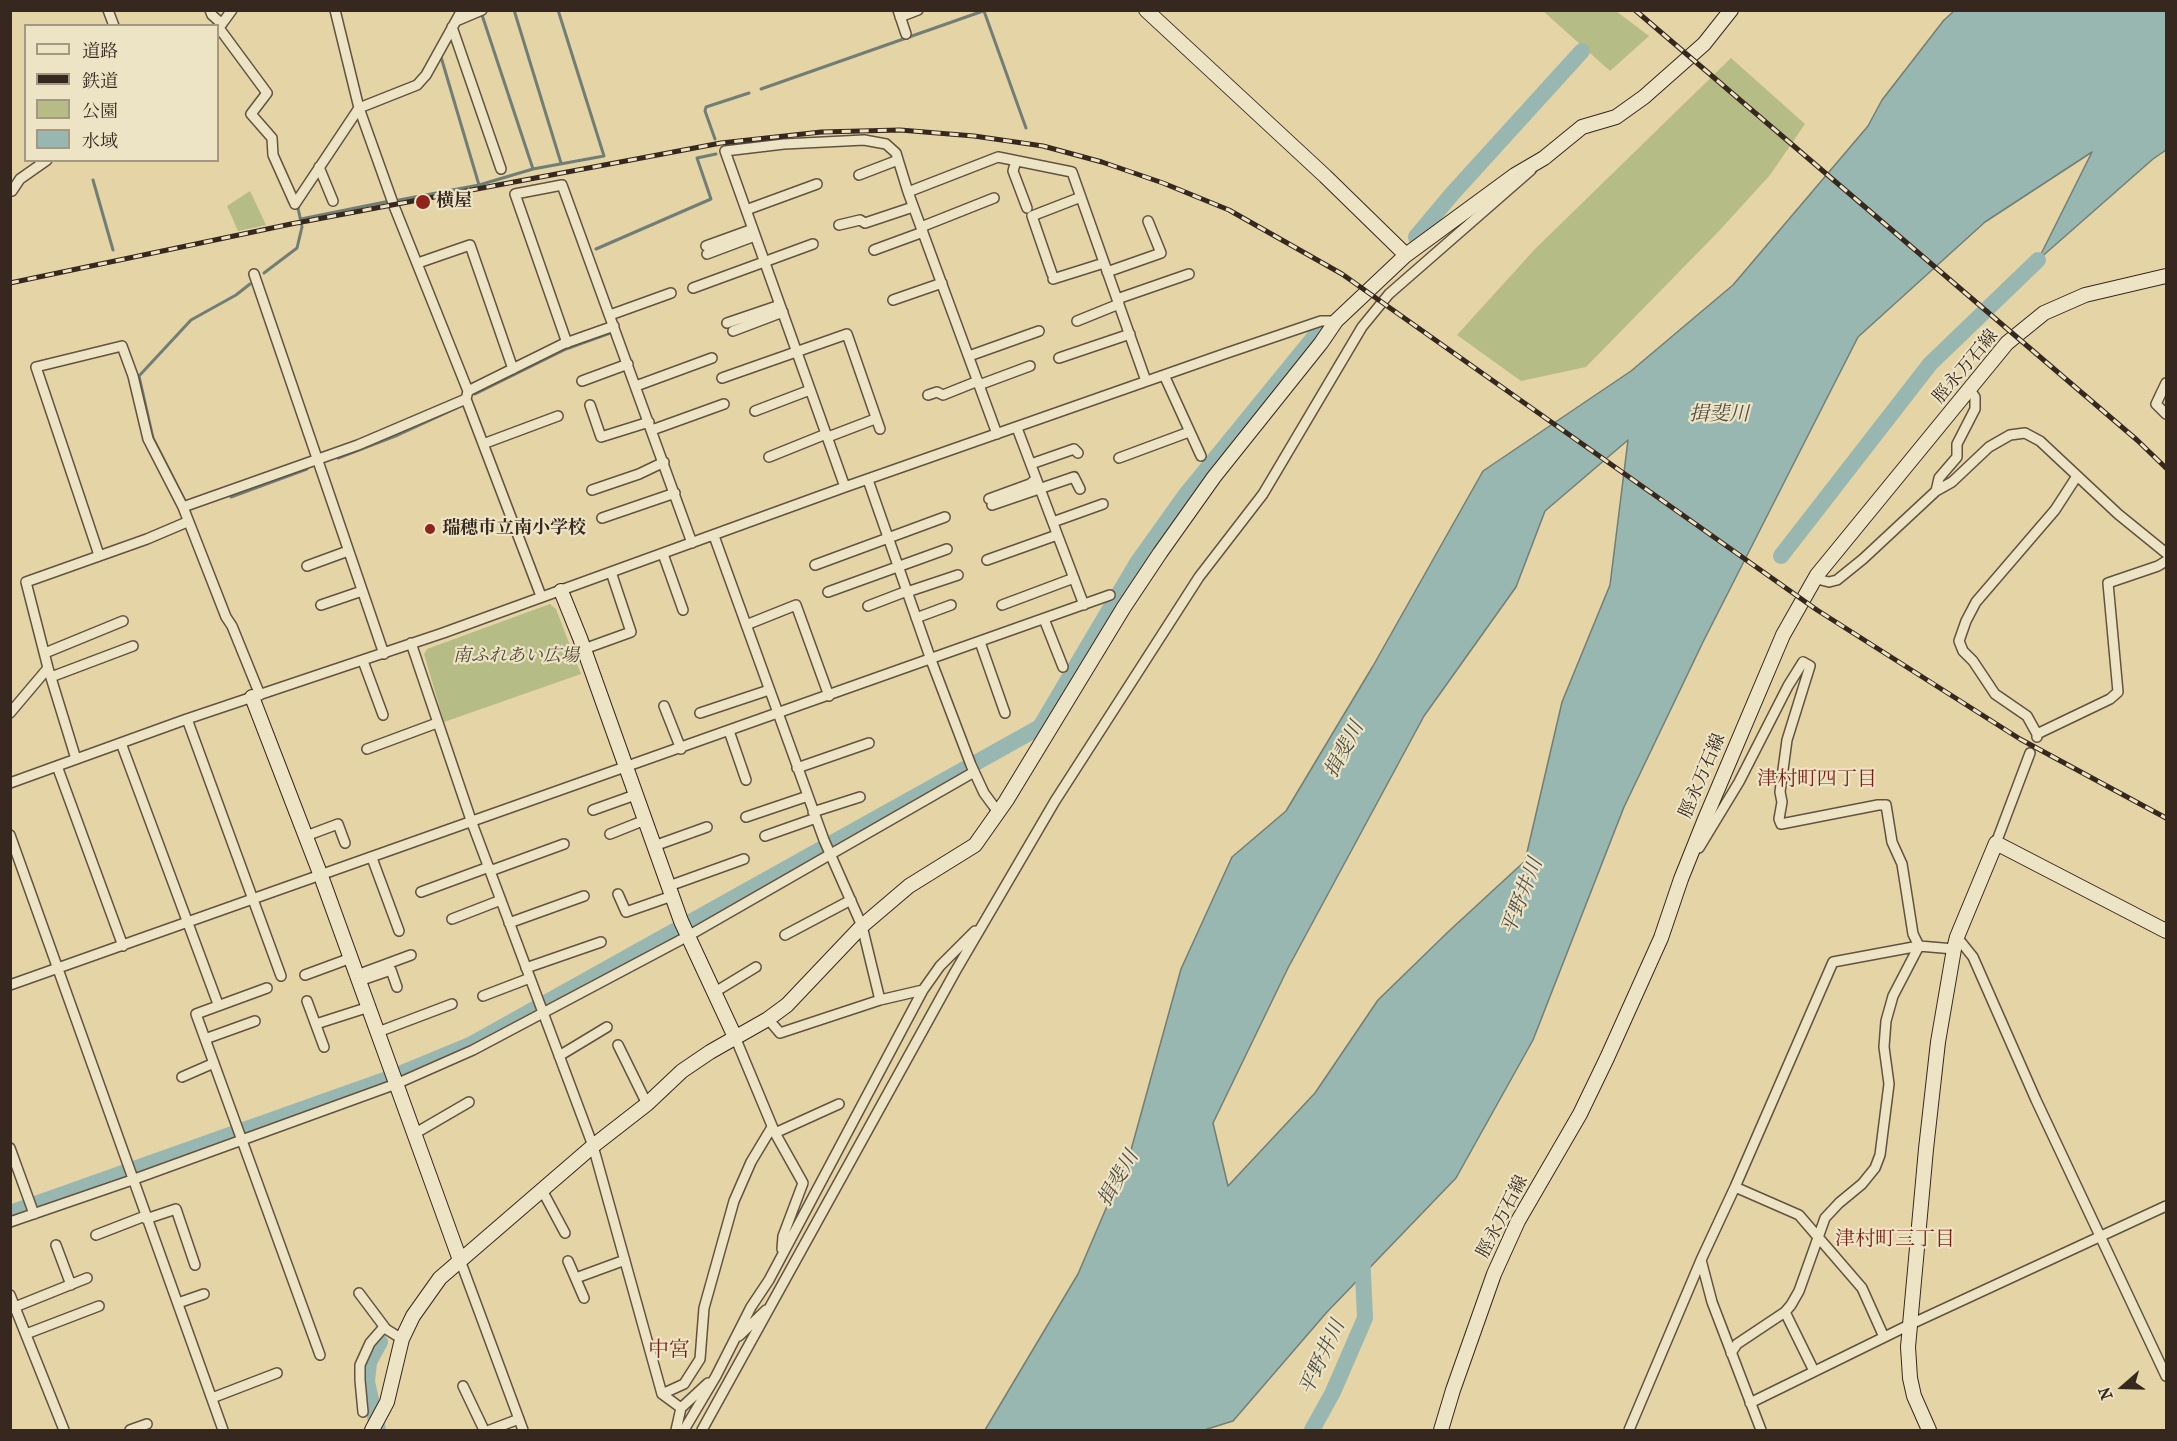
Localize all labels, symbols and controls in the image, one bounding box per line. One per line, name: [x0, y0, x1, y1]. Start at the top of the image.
legend: [24, 24, 219, 162]
text: 道路: [82, 41, 118, 62]
text: 鉄道: [82, 71, 118, 92]
text: 公園: [82, 101, 118, 122]
text: 水域: [82, 131, 118, 152]
place label: 横屋: [436, 191, 472, 213]
marker: 横屋: [414, 193, 432, 211]
street label: 脛永万石線: [1929, 326, 2003, 408]
water label: 揖斐川: [1689, 403, 1749, 427]
place label: 瑞穂市立南小学校: [442, 518, 586, 540]
marker: 瑞穂市立南小学校: [423, 522, 437, 536]
park label: 南ふれあい広場: [453, 646, 579, 668]
water label: 揖斐川: [1320, 718, 1370, 782]
street label: 脛永万石線: [1675, 730, 1731, 822]
district label: 津村町四丁目: [1757, 768, 1877, 792]
water label: 平野井川: [1497, 855, 1549, 939]
water label: 揖斐川: [1094, 1147, 1144, 1211]
street label: 脛永万石線: [1473, 1172, 1533, 1262]
district label: 津村町三丁目: [1835, 1228, 1955, 1252]
water label: 平野井川: [1295, 1317, 1351, 1399]
district label: 中宮: [648, 1338, 690, 1364]
north arrow: [2093, 1357, 2153, 1417]
text: N: [2095, 1384, 2117, 1402]

